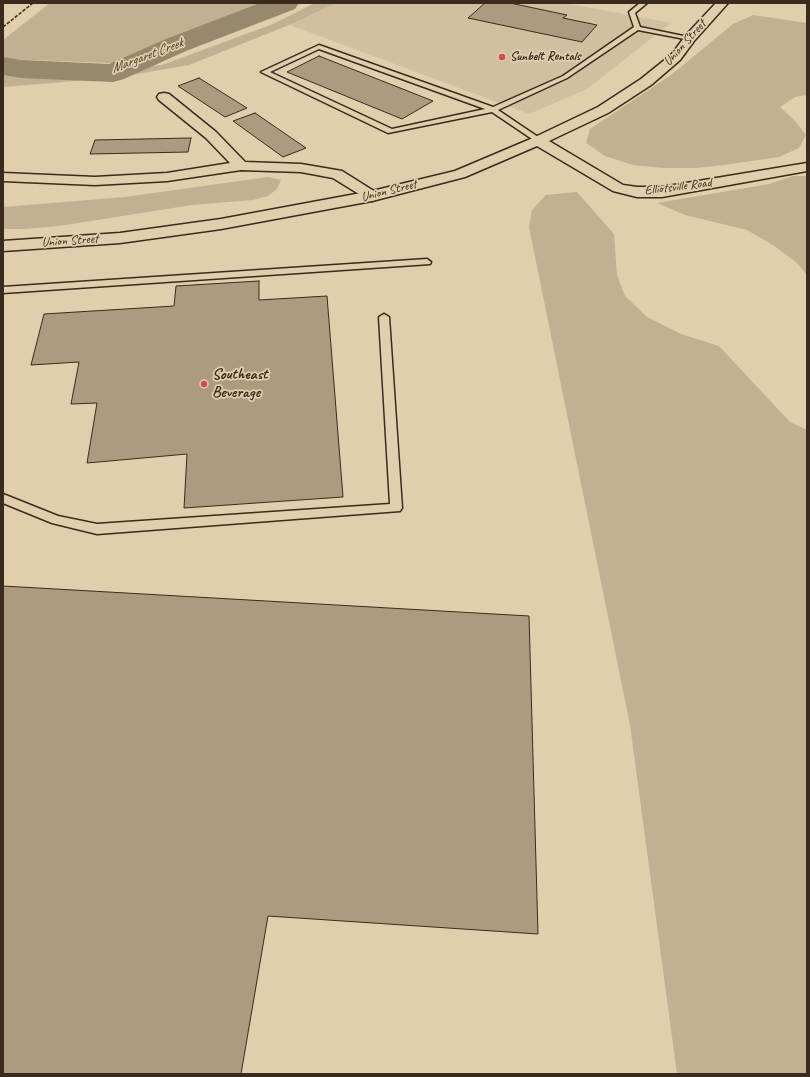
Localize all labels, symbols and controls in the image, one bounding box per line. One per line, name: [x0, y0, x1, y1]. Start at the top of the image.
street label: Union Street: [660, 17, 710, 69]
water label: Margaret Creek: [109, 35, 185, 77]
place label: Sunbelt Rentals: [510, 49, 581, 65]
marker: Sunbelt Rentals: [497, 52, 507, 62]
street label: Elliotsville Road: [644, 175, 712, 199]
street label: Union Street: [360, 177, 418, 205]
street label: Union Street: [41, 231, 99, 251]
place label: Southeast Beverage: [212, 365, 268, 403]
marker: Southeast Beverage: [199, 379, 209, 389]

